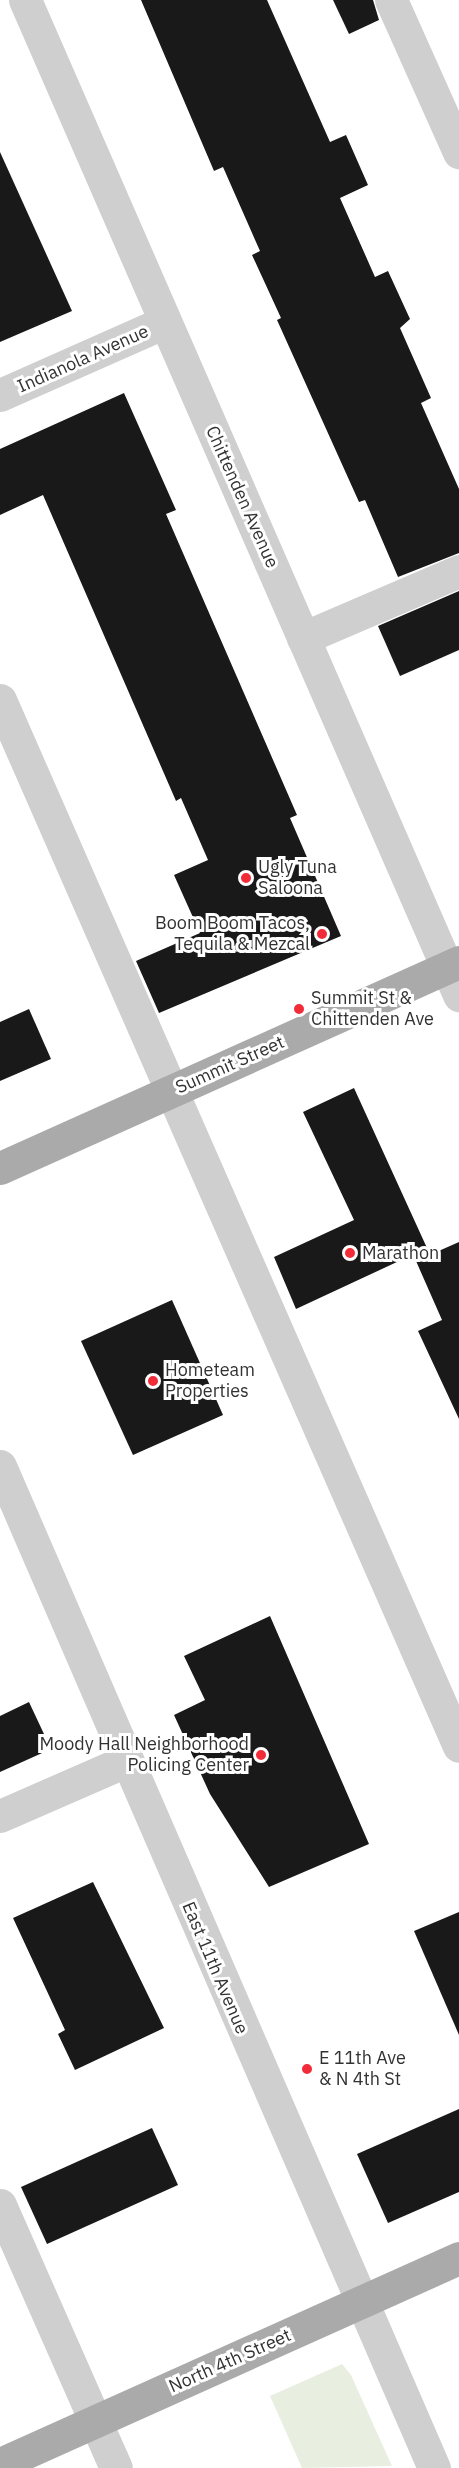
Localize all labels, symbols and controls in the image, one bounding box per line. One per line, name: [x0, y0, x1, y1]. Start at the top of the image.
street label: Indianola Avenue: [14, 320, 152, 398]
street label: Chittenden Avenue: [201, 423, 283, 571]
place label: Ugly Tuna Saloona: [258, 857, 337, 900]
marker: Ugly Tuna Saloona: [239, 871, 253, 885]
place label: Boom Boom Tacos, Tequila & Mezcal: [155, 913, 310, 956]
marker: Boom Boom Tacos, Tequila & Mezcal: [315, 927, 329, 941]
place label: Summit St & Chittenden Ave: [311, 988, 434, 1030]
marker: Summit St & Chittenden Ave: [292, 1002, 306, 1016]
street label: Summit Street: [172, 1031, 288, 1099]
place label: Marathon: [362, 1242, 439, 1264]
marker: Marathon: [343, 1246, 357, 1260]
place label: Hometeam Properties: [165, 1360, 255, 1402]
marker: Hometeam Properties: [146, 1374, 160, 1388]
place label: Moody Hall Neighborhood Policing Center: [39, 1734, 249, 1776]
marker: Moody Hall Neighborhood Policing Center: [254, 1748, 268, 1762]
street label: East 11th Avenue: [177, 1899, 253, 2037]
place label: E 11th Ave & N 4th St: [319, 2048, 406, 2090]
marker: E 11th Ave & N 4th St: [300, 2062, 314, 2076]
street label: North 4th Street: [166, 2324, 294, 2398]

